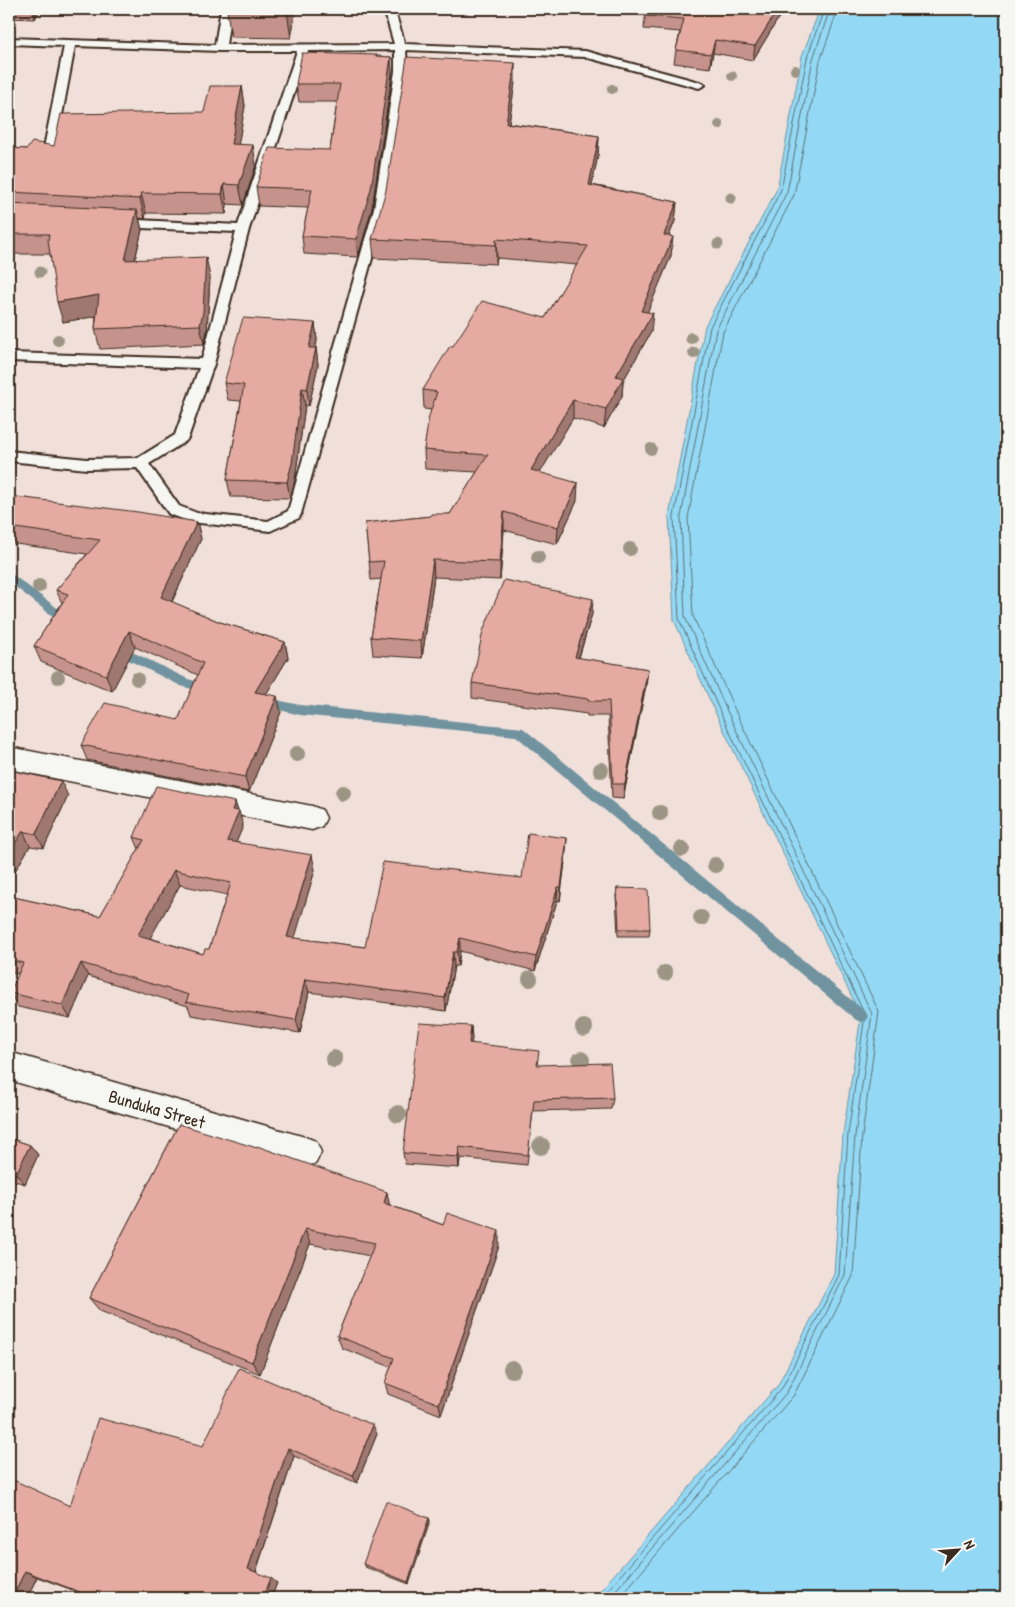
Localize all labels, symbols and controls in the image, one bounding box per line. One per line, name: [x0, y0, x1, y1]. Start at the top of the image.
street label: Bunduka Street: [106, 1083, 209, 1135]
north arrow: [932, 1524, 982, 1574]
text: N: [960, 1537, 981, 1552]

